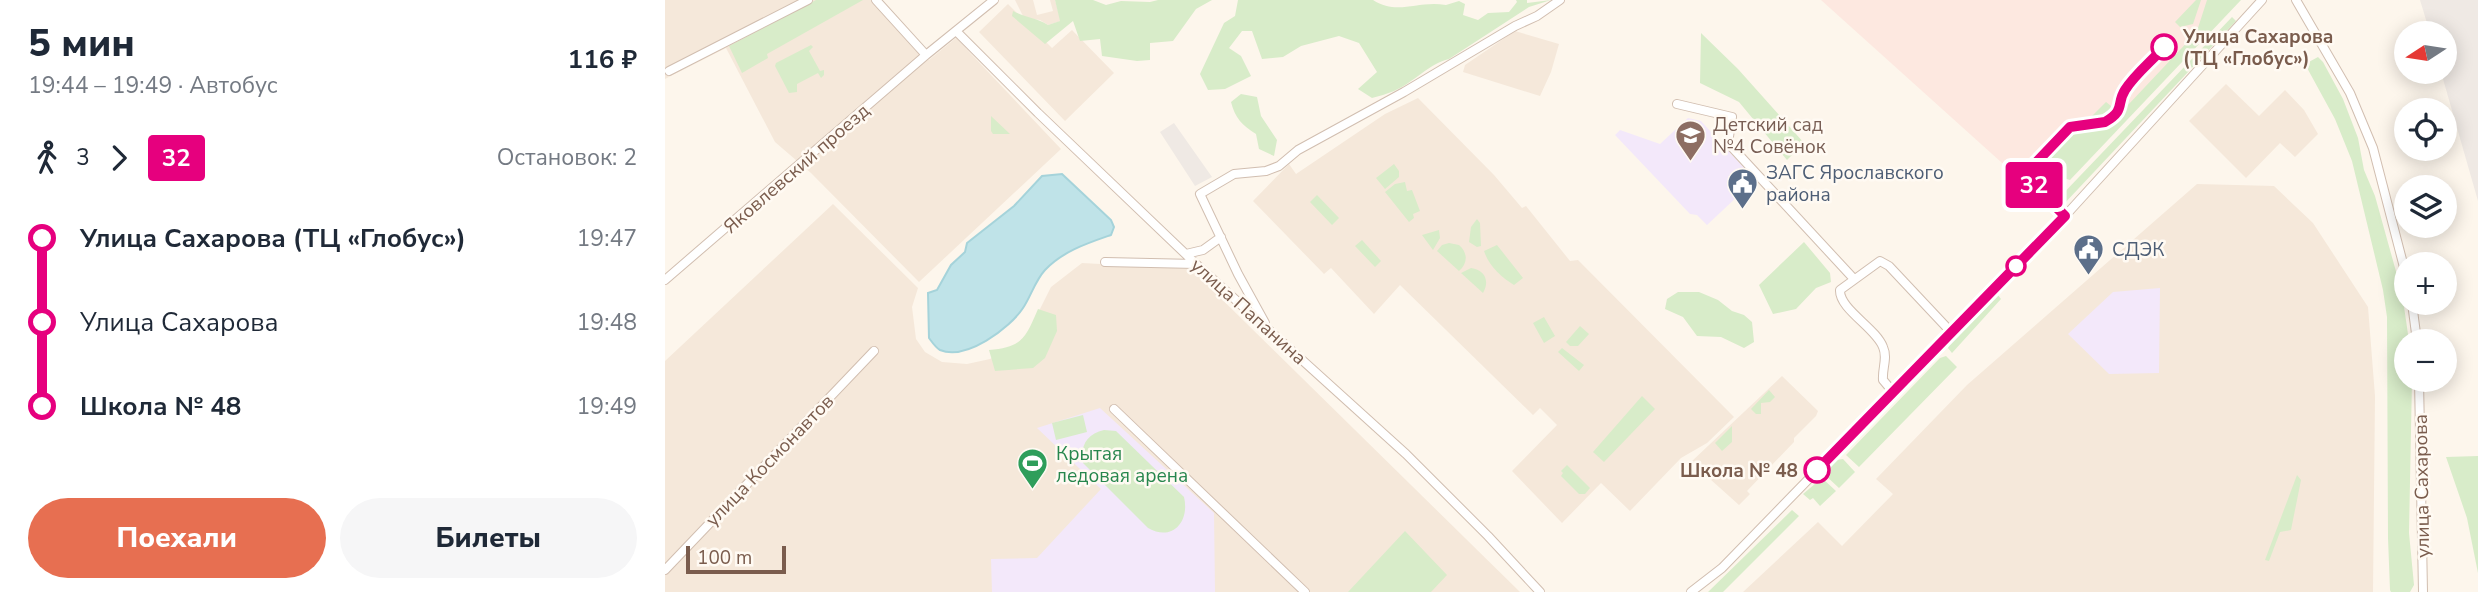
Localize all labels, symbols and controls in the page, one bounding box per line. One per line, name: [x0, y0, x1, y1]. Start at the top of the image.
text: 5 мин: [28, 18, 135, 69]
north arrow: [2394, 21, 2457, 84]
map controls: [2394, 21, 2457, 392]
place label: Улица Сахарова (ТЦ «Глобус»): [2182, 24, 2333, 72]
marker: Улица Сахарова (ТЦ «Глобус»): [2151, 34, 2177, 60]
text: 116 ₽: [568, 42, 637, 77]
text: 19:44 – 19:49 · Автобус: [28, 70, 278, 101]
street label: Яковлевский проезд: [718, 98, 875, 240]
button: locate: [2394, 98, 2457, 161]
place label: Детский сад №4 Совёнок: [1713, 112, 1826, 160]
school or university icon: Детский сад №4 Совёнок: [1673, 118, 1707, 162]
icon: walk: [28, 139, 66, 177]
icon: forward: [100, 139, 138, 177]
text: 3: [76, 142, 90, 173]
text: 32: [162, 142, 191, 174]
text: Остановок: 2: [497, 142, 637, 173]
place label: ЗАГС Ярославского района: [1766, 160, 1944, 208]
line badge: 32: [2003, 162, 2065, 208]
public building icon: ЗАГС Ярославского района: [1726, 166, 1760, 210]
text: 32: [2020, 169, 2048, 201]
button: layers: [2394, 175, 2457, 238]
text: Улица Сахарова (ТЦ «Глобус»): [80, 221, 466, 256]
text: 19:47: [577, 223, 637, 254]
public building icon: СДЭК: [2072, 232, 2106, 276]
place label: СДЭК: [2112, 237, 2165, 263]
button: +: [2394, 252, 2457, 315]
street label: улица Папанина: [1185, 253, 1312, 371]
unlabelled marker: [2006, 256, 2026, 276]
text: Улица Сахарова: [80, 305, 278, 340]
text: 19:48: [577, 307, 637, 338]
button: −: [2394, 329, 2457, 392]
text: Школа № 48: [80, 389, 241, 424]
street label: улица Космонавтов: [700, 389, 840, 532]
text: 19:49: [577, 391, 637, 422]
street label: улица Сахарова: [2408, 414, 2436, 558]
place label: Крытая ледовая арена: [1056, 441, 1188, 489]
sports icon: Крытая ледовая арена: [1016, 447, 1050, 491]
marker: Школа № 48: [1804, 457, 1830, 483]
place label: Школа № 48: [1680, 458, 1798, 484]
button: Поехали: [28, 498, 326, 578]
button: Билеты: [340, 498, 637, 578]
scale bar: [686, 543, 786, 575]
text: 100 m: [697, 545, 752, 571]

